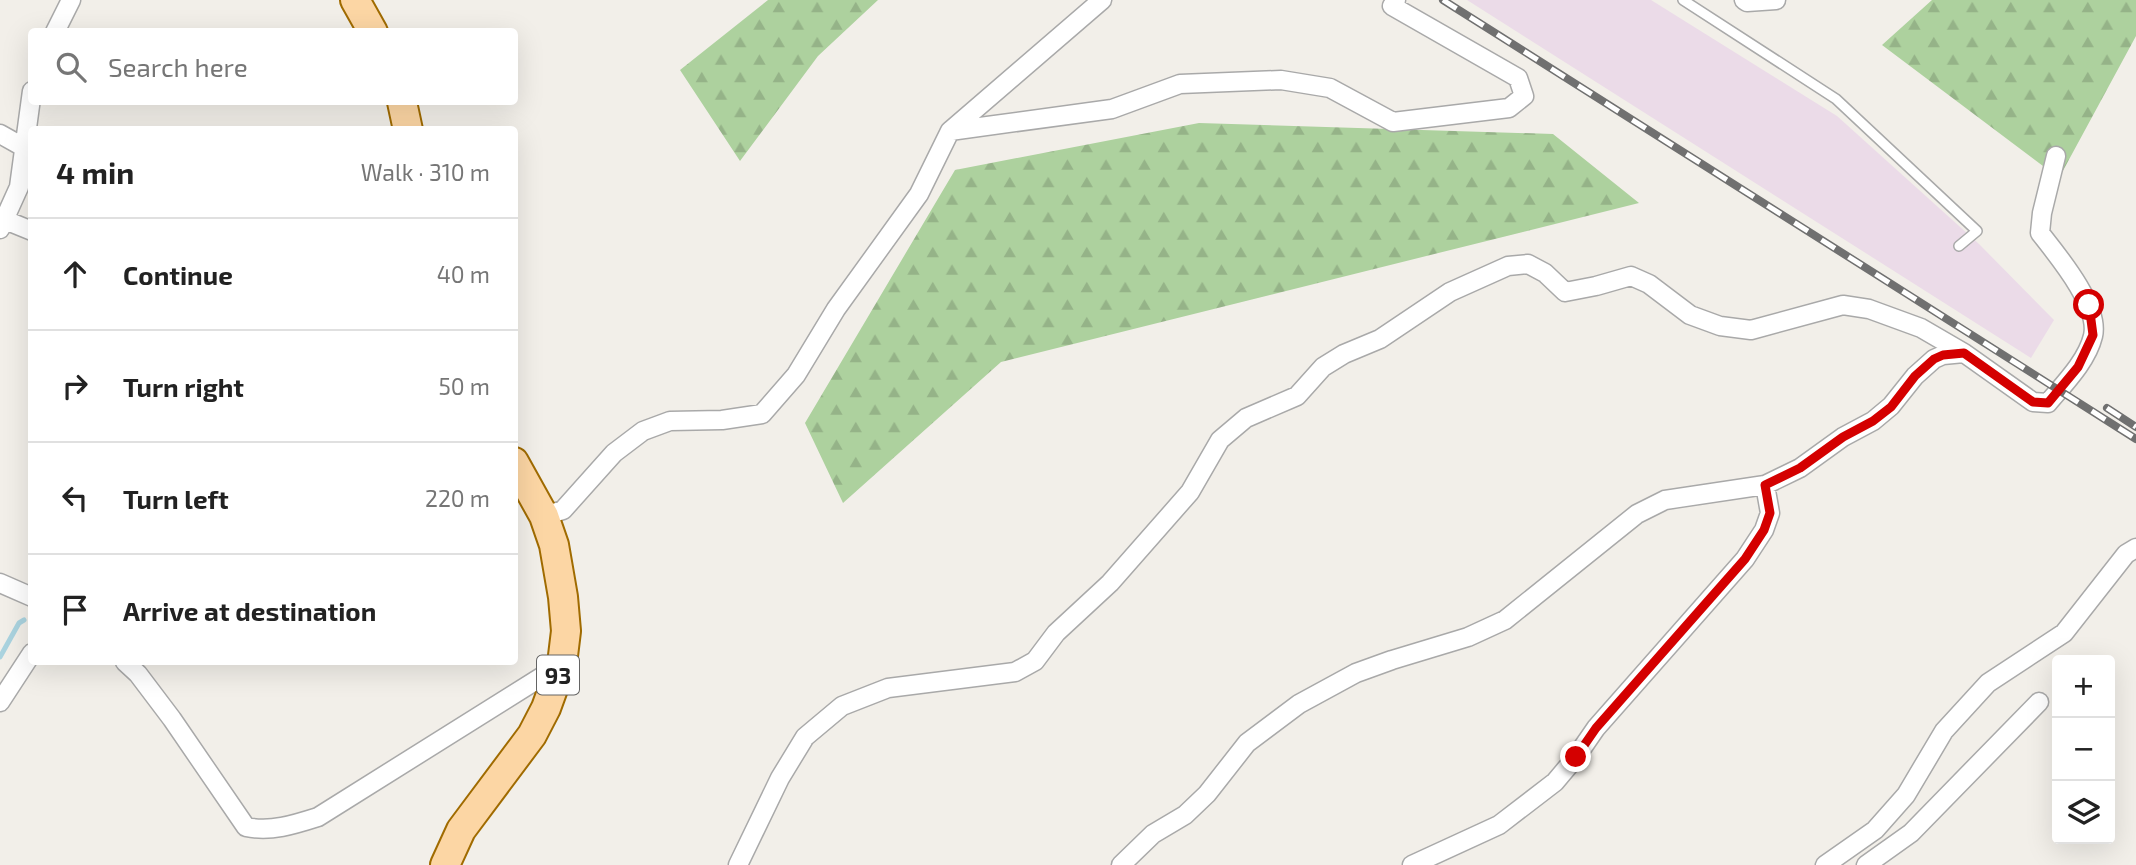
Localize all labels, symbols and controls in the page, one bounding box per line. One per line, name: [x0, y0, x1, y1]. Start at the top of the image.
search box: [28, 28, 518, 105]
icon: search: [52, 48, 90, 86]
text: Search here: [108, 51, 248, 82]
text: 4 min: [56, 154, 134, 190]
text: Walk · 310 m: [361, 158, 490, 186]
icon: ahead: [56, 255, 94, 293]
text: Continue: [123, 259, 233, 290]
text: 40 m: [437, 260, 490, 288]
route start: [2073, 289, 2104, 320]
icon: right: [56, 367, 94, 405]
text: Turn right: [123, 371, 244, 402]
text: 50 m: [439, 372, 490, 400]
icon: left: [56, 479, 94, 517]
text: Turn left: [123, 483, 229, 514]
text: 220 m: [425, 484, 490, 512]
icon: arrive: [56, 591, 94, 629]
text: Arrive at destination: [123, 595, 376, 626]
map controls: [2052, 655, 2115, 844]
button: +: [2052, 655, 2115, 718]
road number: 93: [537, 656, 579, 694]
button: −: [2052, 718, 2115, 781]
route end: [1560, 741, 1591, 772]
button: layers: [2052, 781, 2115, 844]

